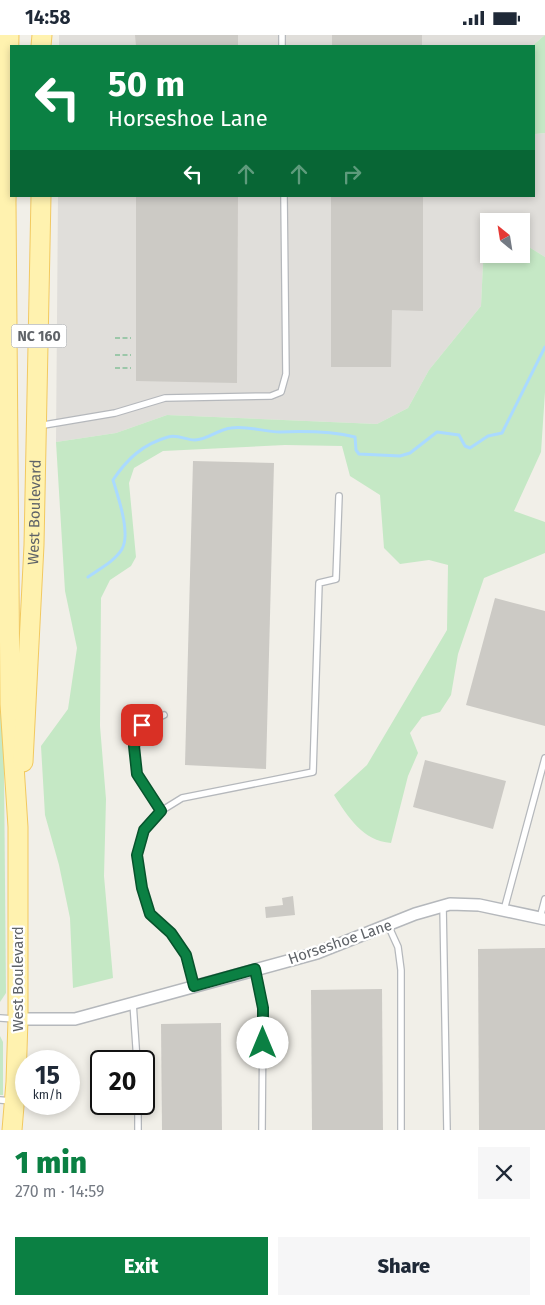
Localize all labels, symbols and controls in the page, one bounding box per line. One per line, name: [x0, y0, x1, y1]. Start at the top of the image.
text: 14:58: [25, 6, 71, 29]
text: 50 m: [108, 63, 185, 105]
icon: left: [25, 65, 90, 130]
text: Horseshoe Lane: [108, 105, 268, 132]
icon: left: [179, 160, 207, 188]
icon: ahead: [232, 160, 260, 188]
icon: ahead: [285, 160, 313, 188]
icon: right: [338, 160, 366, 188]
north arrow: [480, 213, 530, 263]
map controls: [480, 213, 530, 263]
road number: NC 160: [12, 325, 66, 347]
street label: West Boulevard: [24, 459, 45, 565]
pin: [121, 704, 163, 746]
icon: arrive: [128, 711, 156, 739]
street label: Horseshoe Lane: [286, 916, 394, 968]
street label: West Boulevard: [9, 926, 27, 1032]
position arrow: [236, 1016, 288, 1068]
speed limit sign: 20: [90, 1050, 155, 1115]
text: 15: [35, 1061, 60, 1091]
text: km/h: [33, 1088, 62, 1102]
text: 1 min: [15, 1145, 87, 1181]
button: close: [478, 1147, 530, 1199]
text: 270 m · 14:59: [15, 1182, 104, 1201]
button: Exit: [15, 1237, 268, 1295]
button: Share: [278, 1237, 530, 1295]

